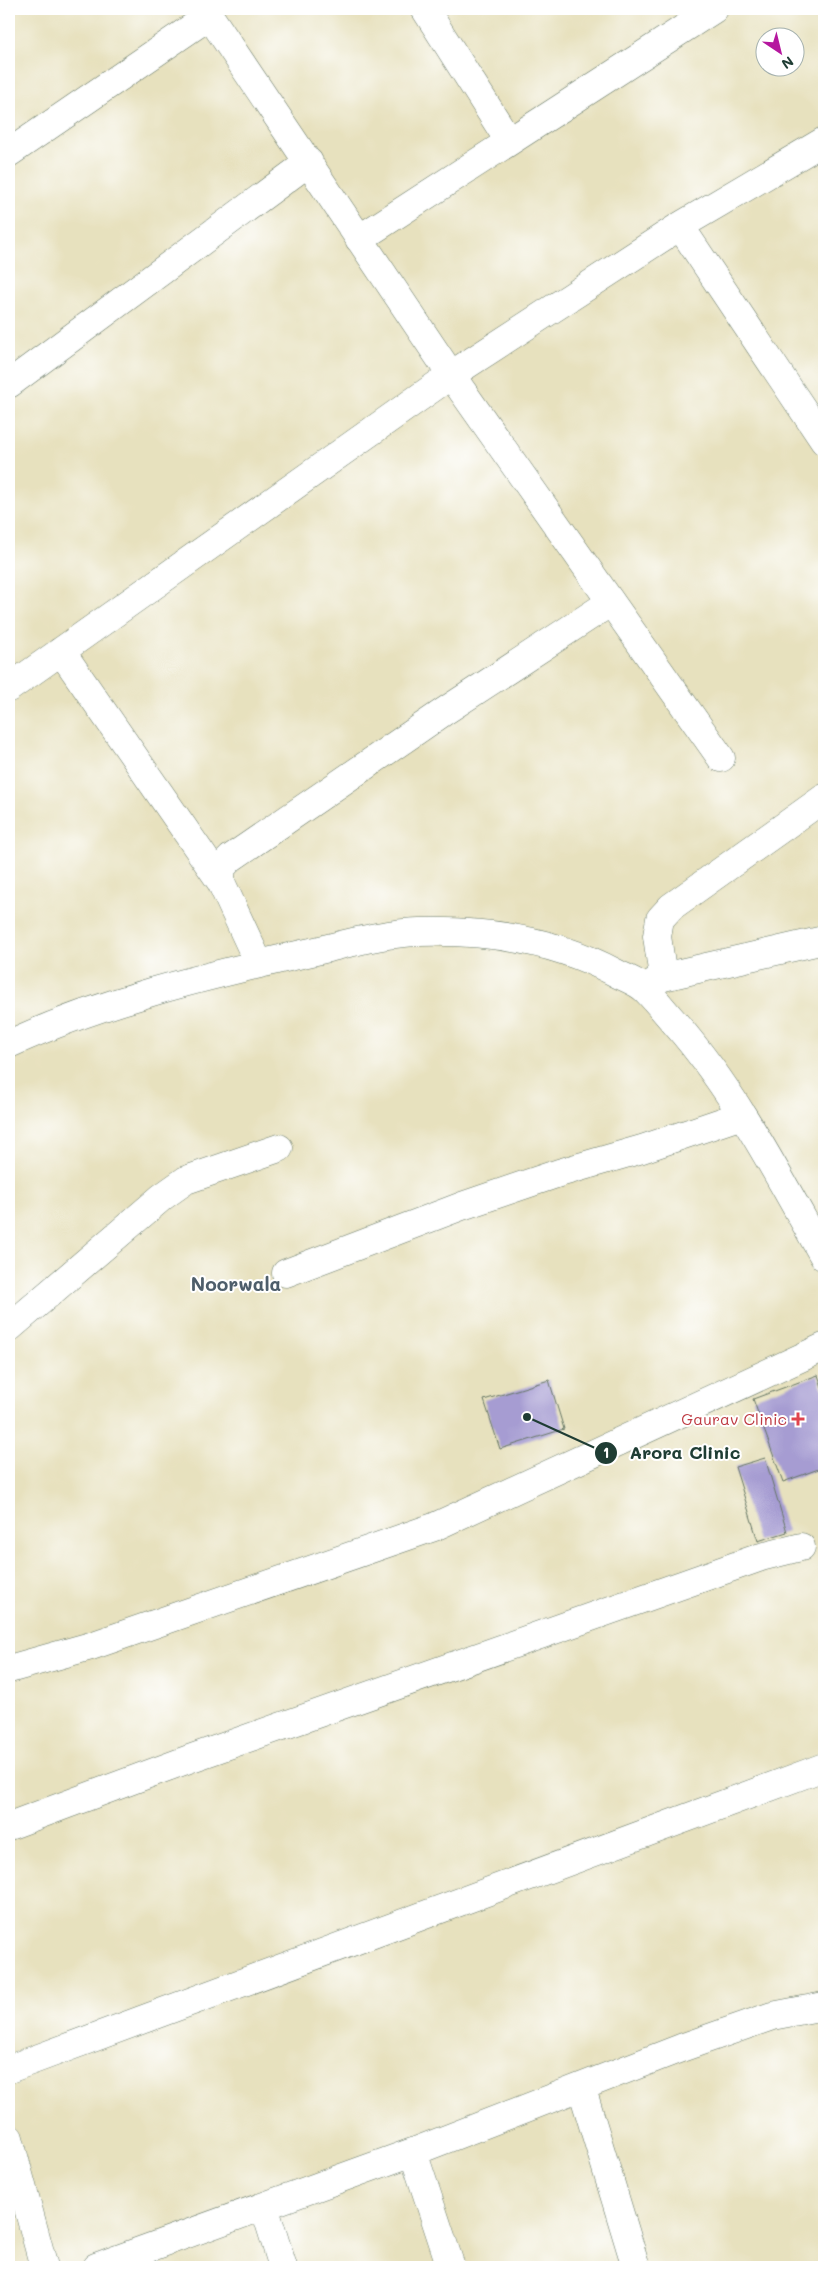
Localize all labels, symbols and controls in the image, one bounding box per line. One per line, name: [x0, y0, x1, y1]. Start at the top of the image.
north arrow: [756, 28, 806, 78]
text: N: [778, 52, 798, 74]
district label: Noorwala: [191, 1271, 281, 1296]
place label: Gaurav Clinic: [681, 1408, 787, 1429]
marker: Gaurav Clinic: [791, 1412, 805, 1426]
callout: Arora Clinic: [594, 1436, 750, 1469]
text: Arora Clinic: [629, 1440, 741, 1464]
text: 1: [603, 1442, 609, 1462]

